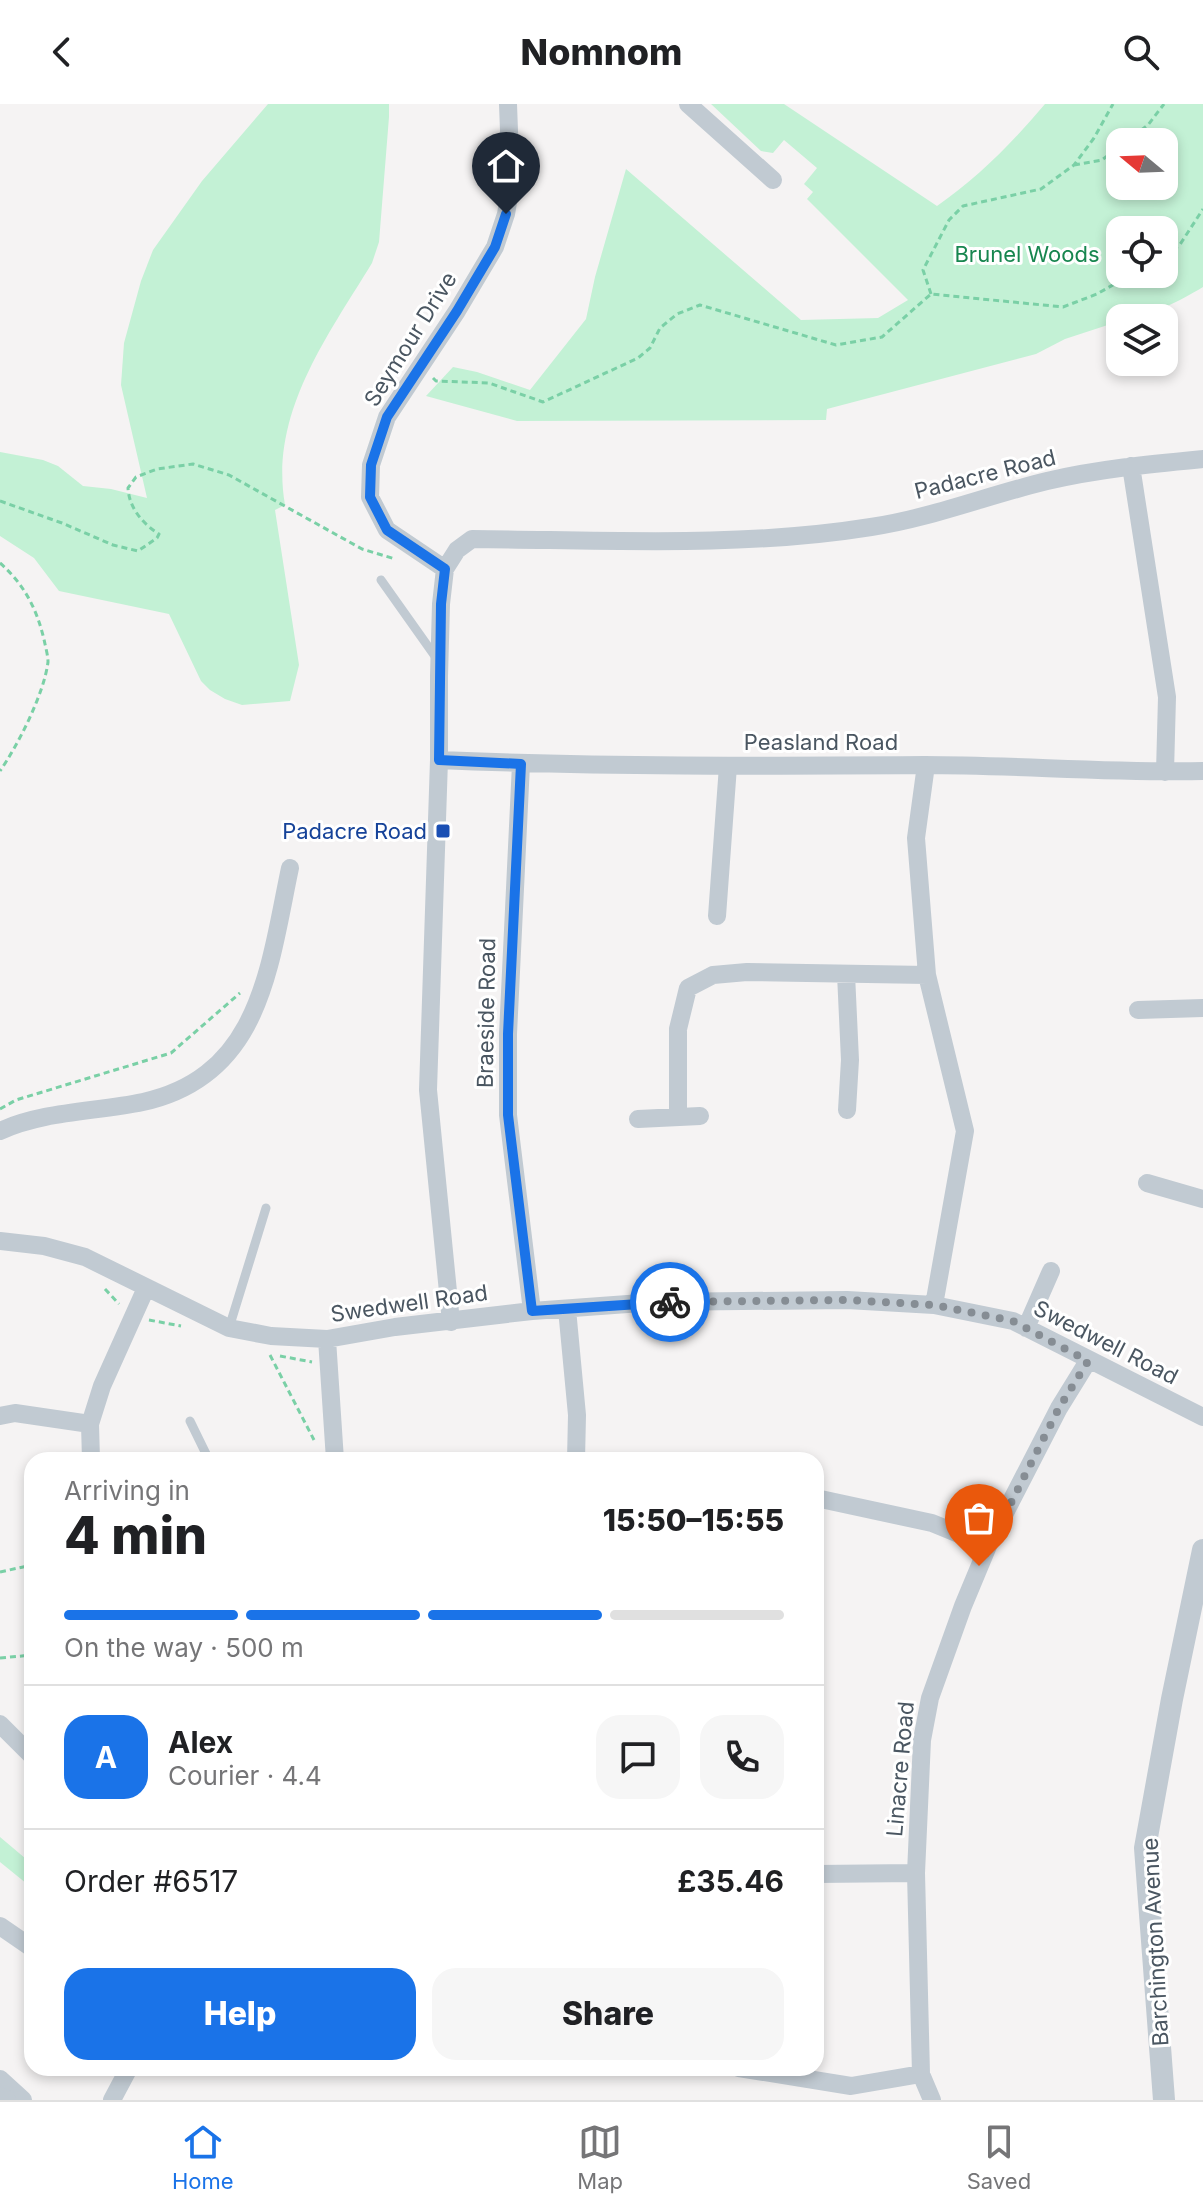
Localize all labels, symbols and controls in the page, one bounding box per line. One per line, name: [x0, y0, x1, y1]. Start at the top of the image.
icon: back: [40, 30, 84, 74]
text: Nomnom: [521, 30, 682, 74]
icon: search: [1119, 30, 1163, 74]
north arrow: [1106, 128, 1178, 200]
map controls: [1106, 128, 1178, 376]
pin: [472, 132, 540, 214]
icon: home: [484, 144, 528, 188]
button: locate: [1106, 216, 1178, 288]
park label: Brunel Woods: [954, 241, 1100, 267]
street label: Seymour Drive: [358, 267, 462, 411]
button: layers: [1106, 304, 1178, 376]
street label: Padacre Road: [912, 444, 1058, 504]
street label: Peasland Road: [744, 729, 898, 755]
place label: Padacre Road: [282, 818, 427, 844]
marker: Padacre Road: [434, 822, 452, 840]
street label: Braeside Road: [472, 938, 500, 1088]
courier: [630, 1262, 710, 1342]
street label: Swedwell Road: [329, 1279, 489, 1327]
icon: bike: [648, 1280, 692, 1324]
street label: Swedwell Road: [1030, 1294, 1182, 1390]
text: Arriving in: [64, 1475, 190, 1506]
pin: [945, 1484, 1013, 1566]
icon: bag: [957, 1496, 1001, 1540]
text: 15:50–15:55: [603, 1502, 784, 1538]
text: 4 min: [64, 1504, 207, 1567]
text: On the way · 500 m: [64, 1632, 304, 1663]
street label: Linacre Road: [881, 1700, 919, 1838]
button: chat: [596, 1715, 680, 1799]
button: phone: [700, 1715, 784, 1799]
text: Alex: [168, 1724, 233, 1760]
text: A: [95, 1739, 117, 1775]
text: Courier · 4.4: [168, 1760, 322, 1791]
street label: Barchington Avenue: [1137, 1837, 1173, 2047]
text: Order #6517: [64, 1863, 238, 1899]
text: £35.46: [677, 1863, 784, 1899]
button: Help: [64, 1968, 416, 2060]
button: Share: [432, 1968, 784, 2060]
tab: Home: [172, 2120, 234, 2194]
tab: Map: [577, 2120, 623, 2194]
tab: Saved: [967, 2120, 1031, 2194]

